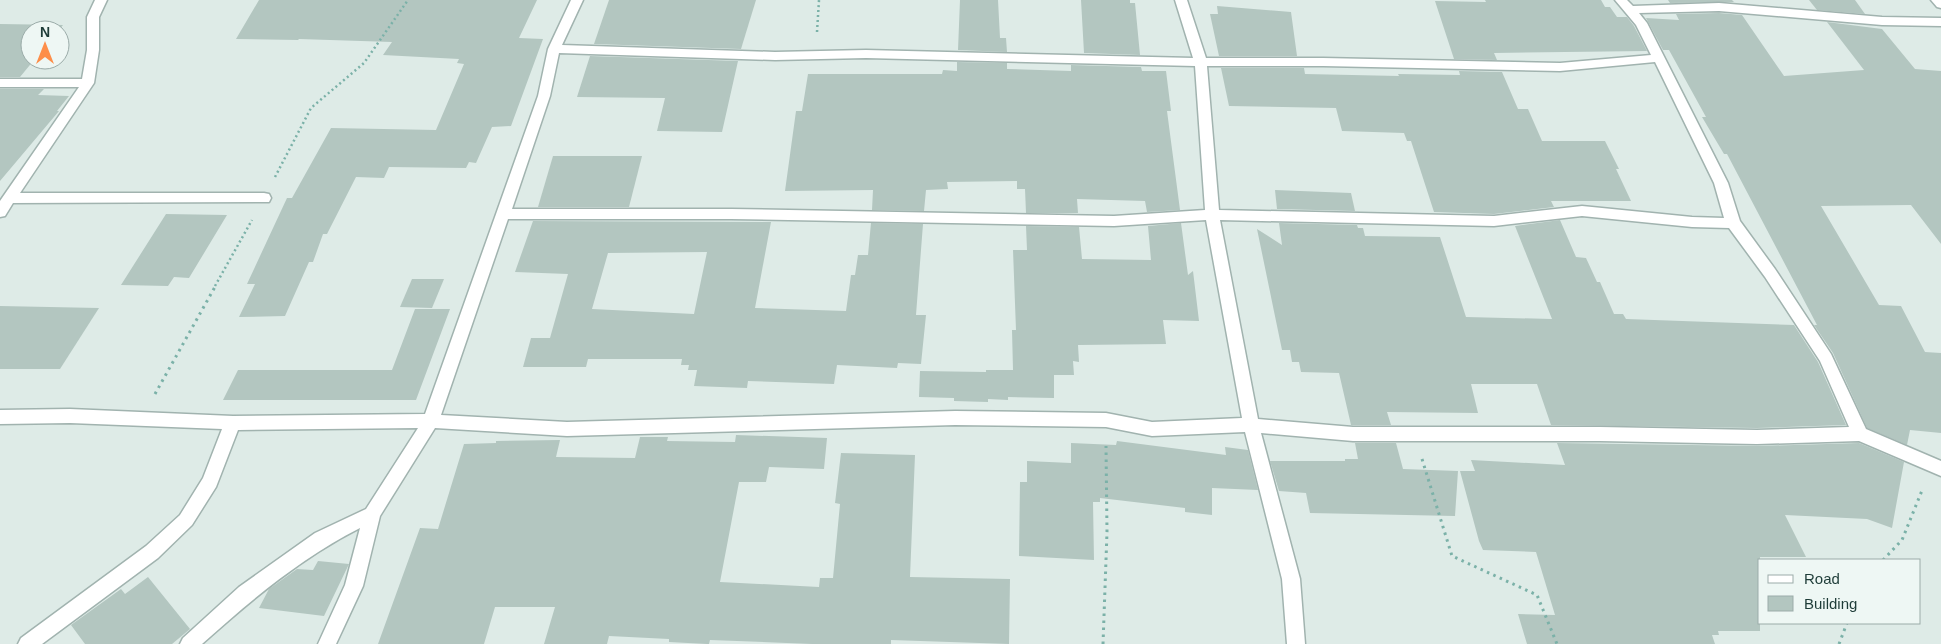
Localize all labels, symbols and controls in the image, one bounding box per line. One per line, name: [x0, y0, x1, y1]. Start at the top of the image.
north arrow: [20, 20, 70, 70]
text: N: [40, 24, 50, 40]
legend: [1758, 559, 1921, 624]
text: Road: [1804, 570, 1840, 587]
text: Building: [1804, 595, 1857, 612]

